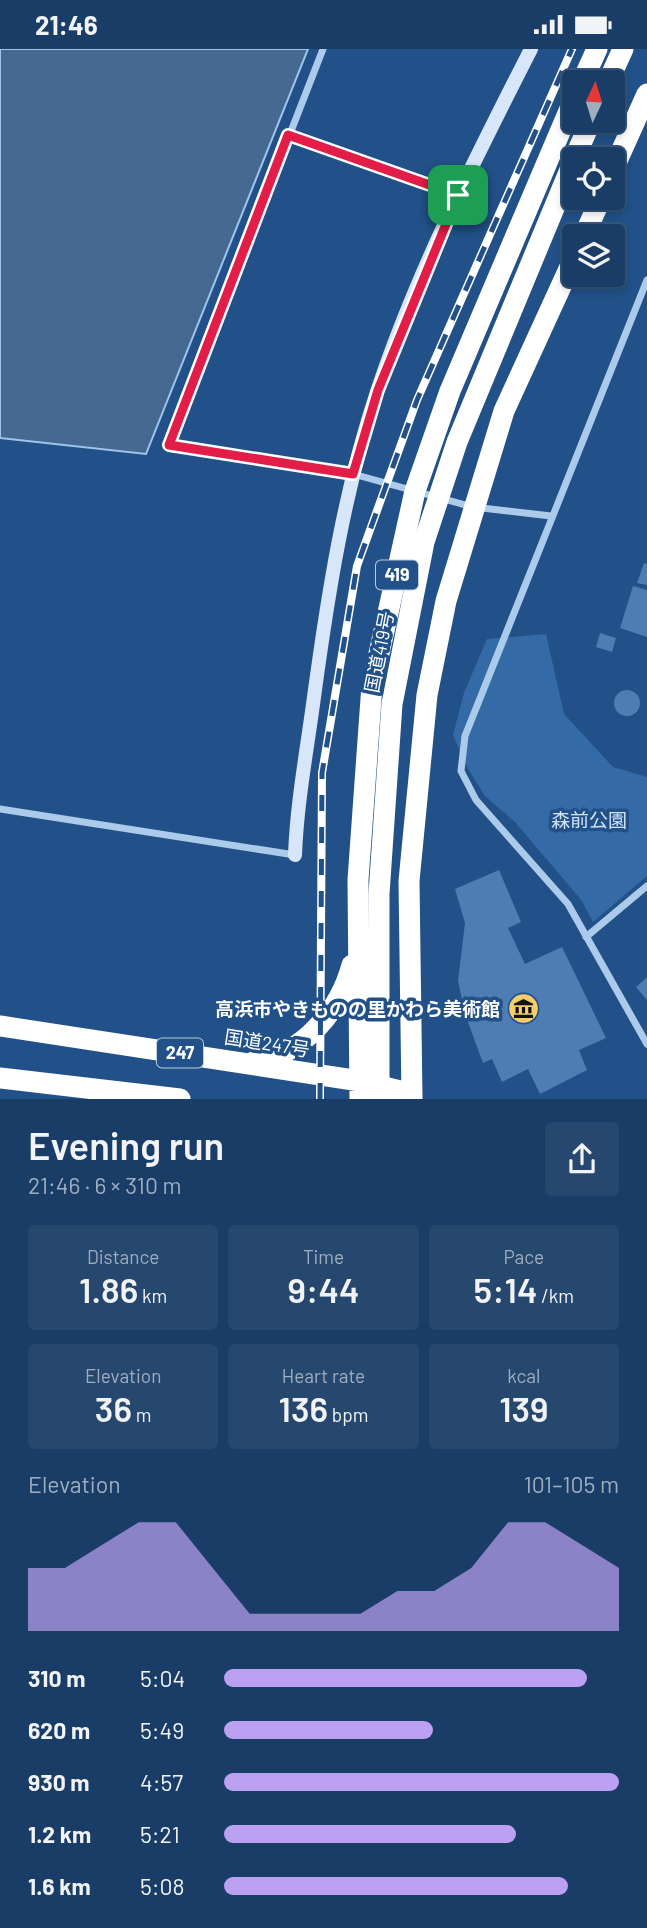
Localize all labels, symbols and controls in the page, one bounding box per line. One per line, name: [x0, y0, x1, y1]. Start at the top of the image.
text: 21:46: [35, 9, 98, 40]
north arrow: [562, 70, 625, 133]
map controls: [562, 70, 625, 287]
button: locate: [562, 147, 625, 210]
pin: [428, 165, 488, 225]
icon: arrive: [439, 176, 477, 214]
button: layers: [562, 224, 625, 287]
road number: 419: [376, 561, 418, 589]
street label: 国道419号: [359, 609, 398, 694]
park label: 森前公園: [551, 808, 627, 831]
museum icon: 高浜市やきものの里かわら美術館: [506, 992, 540, 1026]
place label: 高浜市やきものの里かわら美術館: [215, 997, 500, 1020]
street label: 国道247号: [223, 1024, 311, 1061]
road number: 247: [157, 1038, 203, 1067]
text: Evening run: [28, 1122, 224, 1168]
button: share: [545, 1122, 619, 1196]
text: 21:46 · 6 × 310 m: [28, 1171, 182, 1199]
text: Distance: [87, 1245, 159, 1268]
text: Time: [303, 1245, 344, 1268]
text: Pace: [503, 1245, 544, 1268]
text: 1.86: [79, 1268, 138, 1310]
text: 9:44: [288, 1268, 359, 1310]
text: 5:14: [474, 1268, 537, 1310]
text: km: [138, 1284, 167, 1307]
text: /km: [537, 1284, 574, 1307]
text: Elevation: [85, 1364, 161, 1387]
text: Heart rate: [282, 1364, 365, 1387]
text: kcal: [507, 1364, 540, 1387]
text: 36: [95, 1387, 132, 1429]
text: 136: [279, 1387, 328, 1429]
text: 139: [499, 1387, 549, 1429]
text: m: [132, 1403, 151, 1426]
text: bpm: [328, 1403, 368, 1426]
text: Elevation: [28, 1470, 121, 1498]
text: 101–105 m: [524, 1470, 619, 1498]
text: 310 m: [28, 1664, 85, 1692]
text: 5:04: [140, 1664, 185, 1692]
text: 620 m: [28, 1716, 90, 1744]
text: 5:49: [140, 1716, 184, 1744]
text: 930 m: [28, 1768, 90, 1796]
text: 4:57: [140, 1768, 183, 1796]
text: 1.2 km: [28, 1820, 91, 1848]
text: 5:21: [140, 1820, 180, 1848]
text: 1.6 km: [28, 1872, 91, 1900]
text: 5:08: [140, 1872, 185, 1900]

